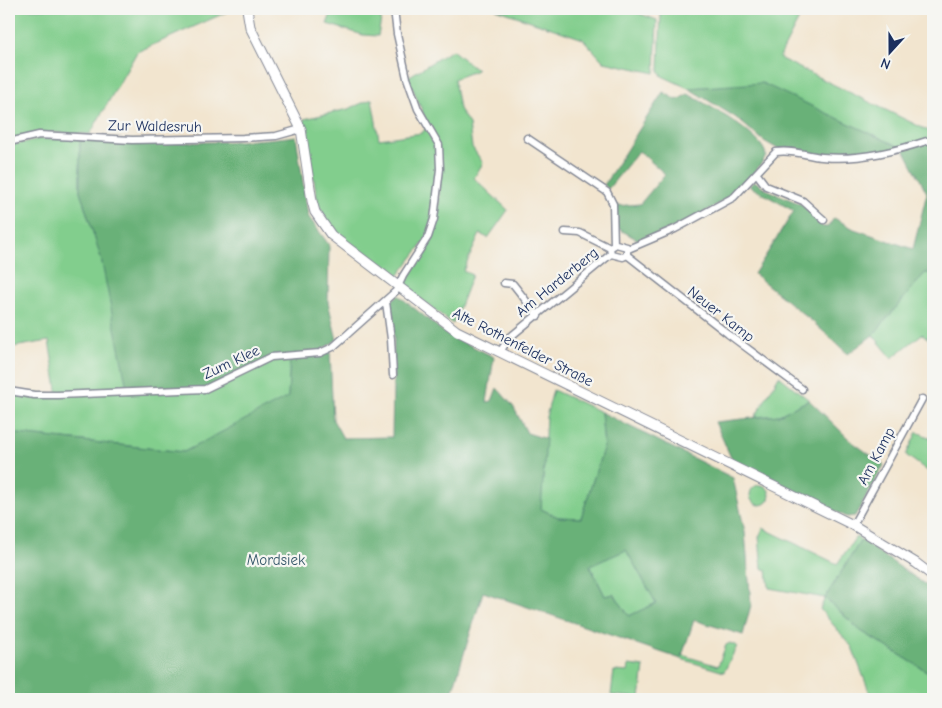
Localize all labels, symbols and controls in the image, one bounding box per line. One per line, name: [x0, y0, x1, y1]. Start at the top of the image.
north arrow: [864, 28, 914, 78]
text: N: [878, 54, 893, 73]
street label: Zur Waldesruh: [108, 116, 202, 136]
street label: Am Harderberg: [512, 243, 602, 321]
street label: Neuer Kamp: [684, 282, 758, 346]
street label: Alte Rothenfelder Straße: [450, 304, 597, 391]
street label: Zum Klee: [200, 341, 263, 383]
street label: Am Kamp: [853, 424, 899, 488]
park label: Mordsiek: [247, 551, 306, 569]

